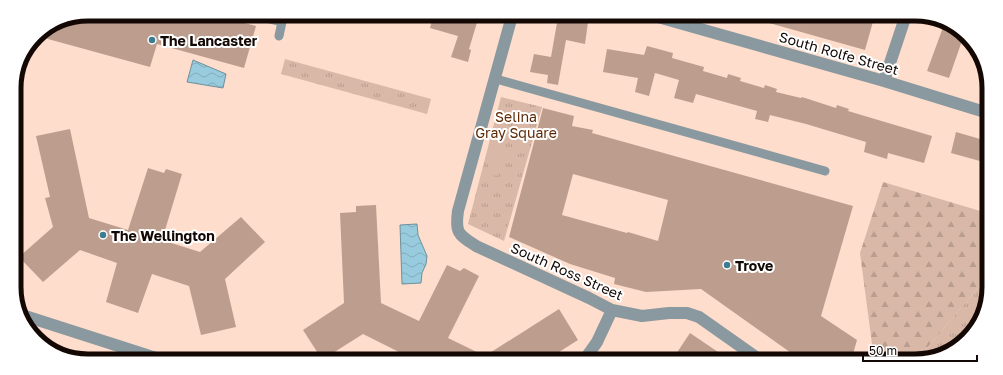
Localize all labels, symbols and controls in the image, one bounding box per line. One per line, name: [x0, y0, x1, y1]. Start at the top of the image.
street label: South Rolfe Street: [777, 28, 901, 78]
place label: The Lancaster: [160, 32, 258, 49]
marker: The Lancaster: [147, 35, 157, 45]
park label: Selina Gray Square: [475, 108, 557, 141]
place label: The Wellington: [111, 227, 215, 244]
marker: The Wellington: [98, 230, 108, 240]
street label: South Ross Street: [508, 239, 626, 303]
place label: Trove: [735, 257, 773, 274]
marker: Trove: [722, 260, 732, 270]
scale bar: [863, 337, 977, 363]
text: 50 m: [869, 343, 897, 358]

